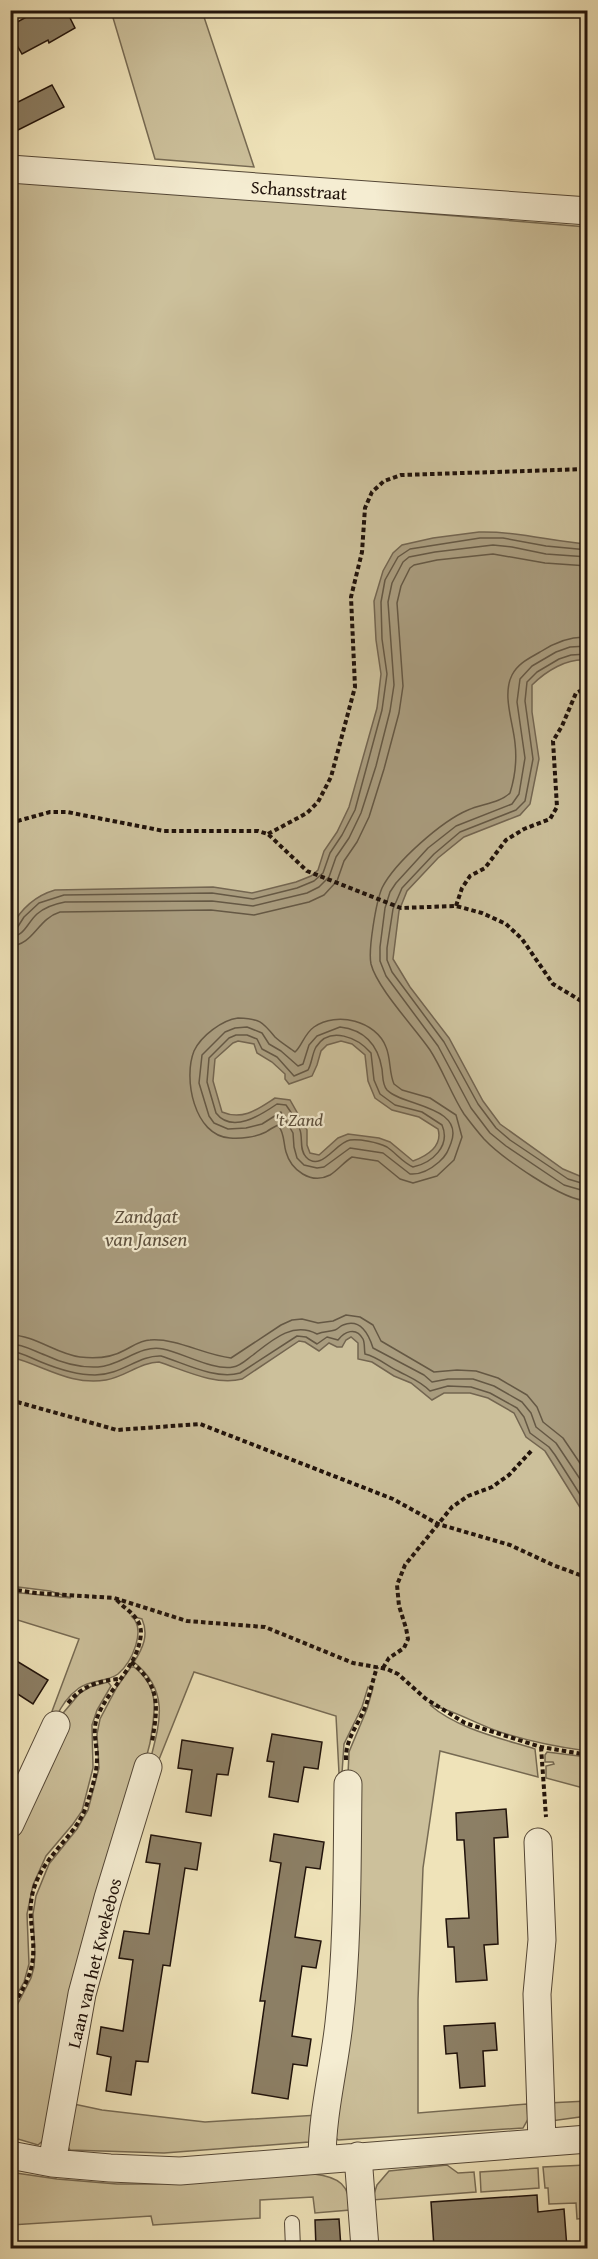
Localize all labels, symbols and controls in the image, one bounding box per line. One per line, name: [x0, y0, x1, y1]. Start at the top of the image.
street label: Schansstraat: [250, 173, 349, 207]
park label: 't Zand: [275, 1106, 323, 1133]
water label: Zandgat van Jansen: [105, 1201, 187, 1253]
street label: Laan van het Kwekebos: [60, 1875, 128, 2051]

